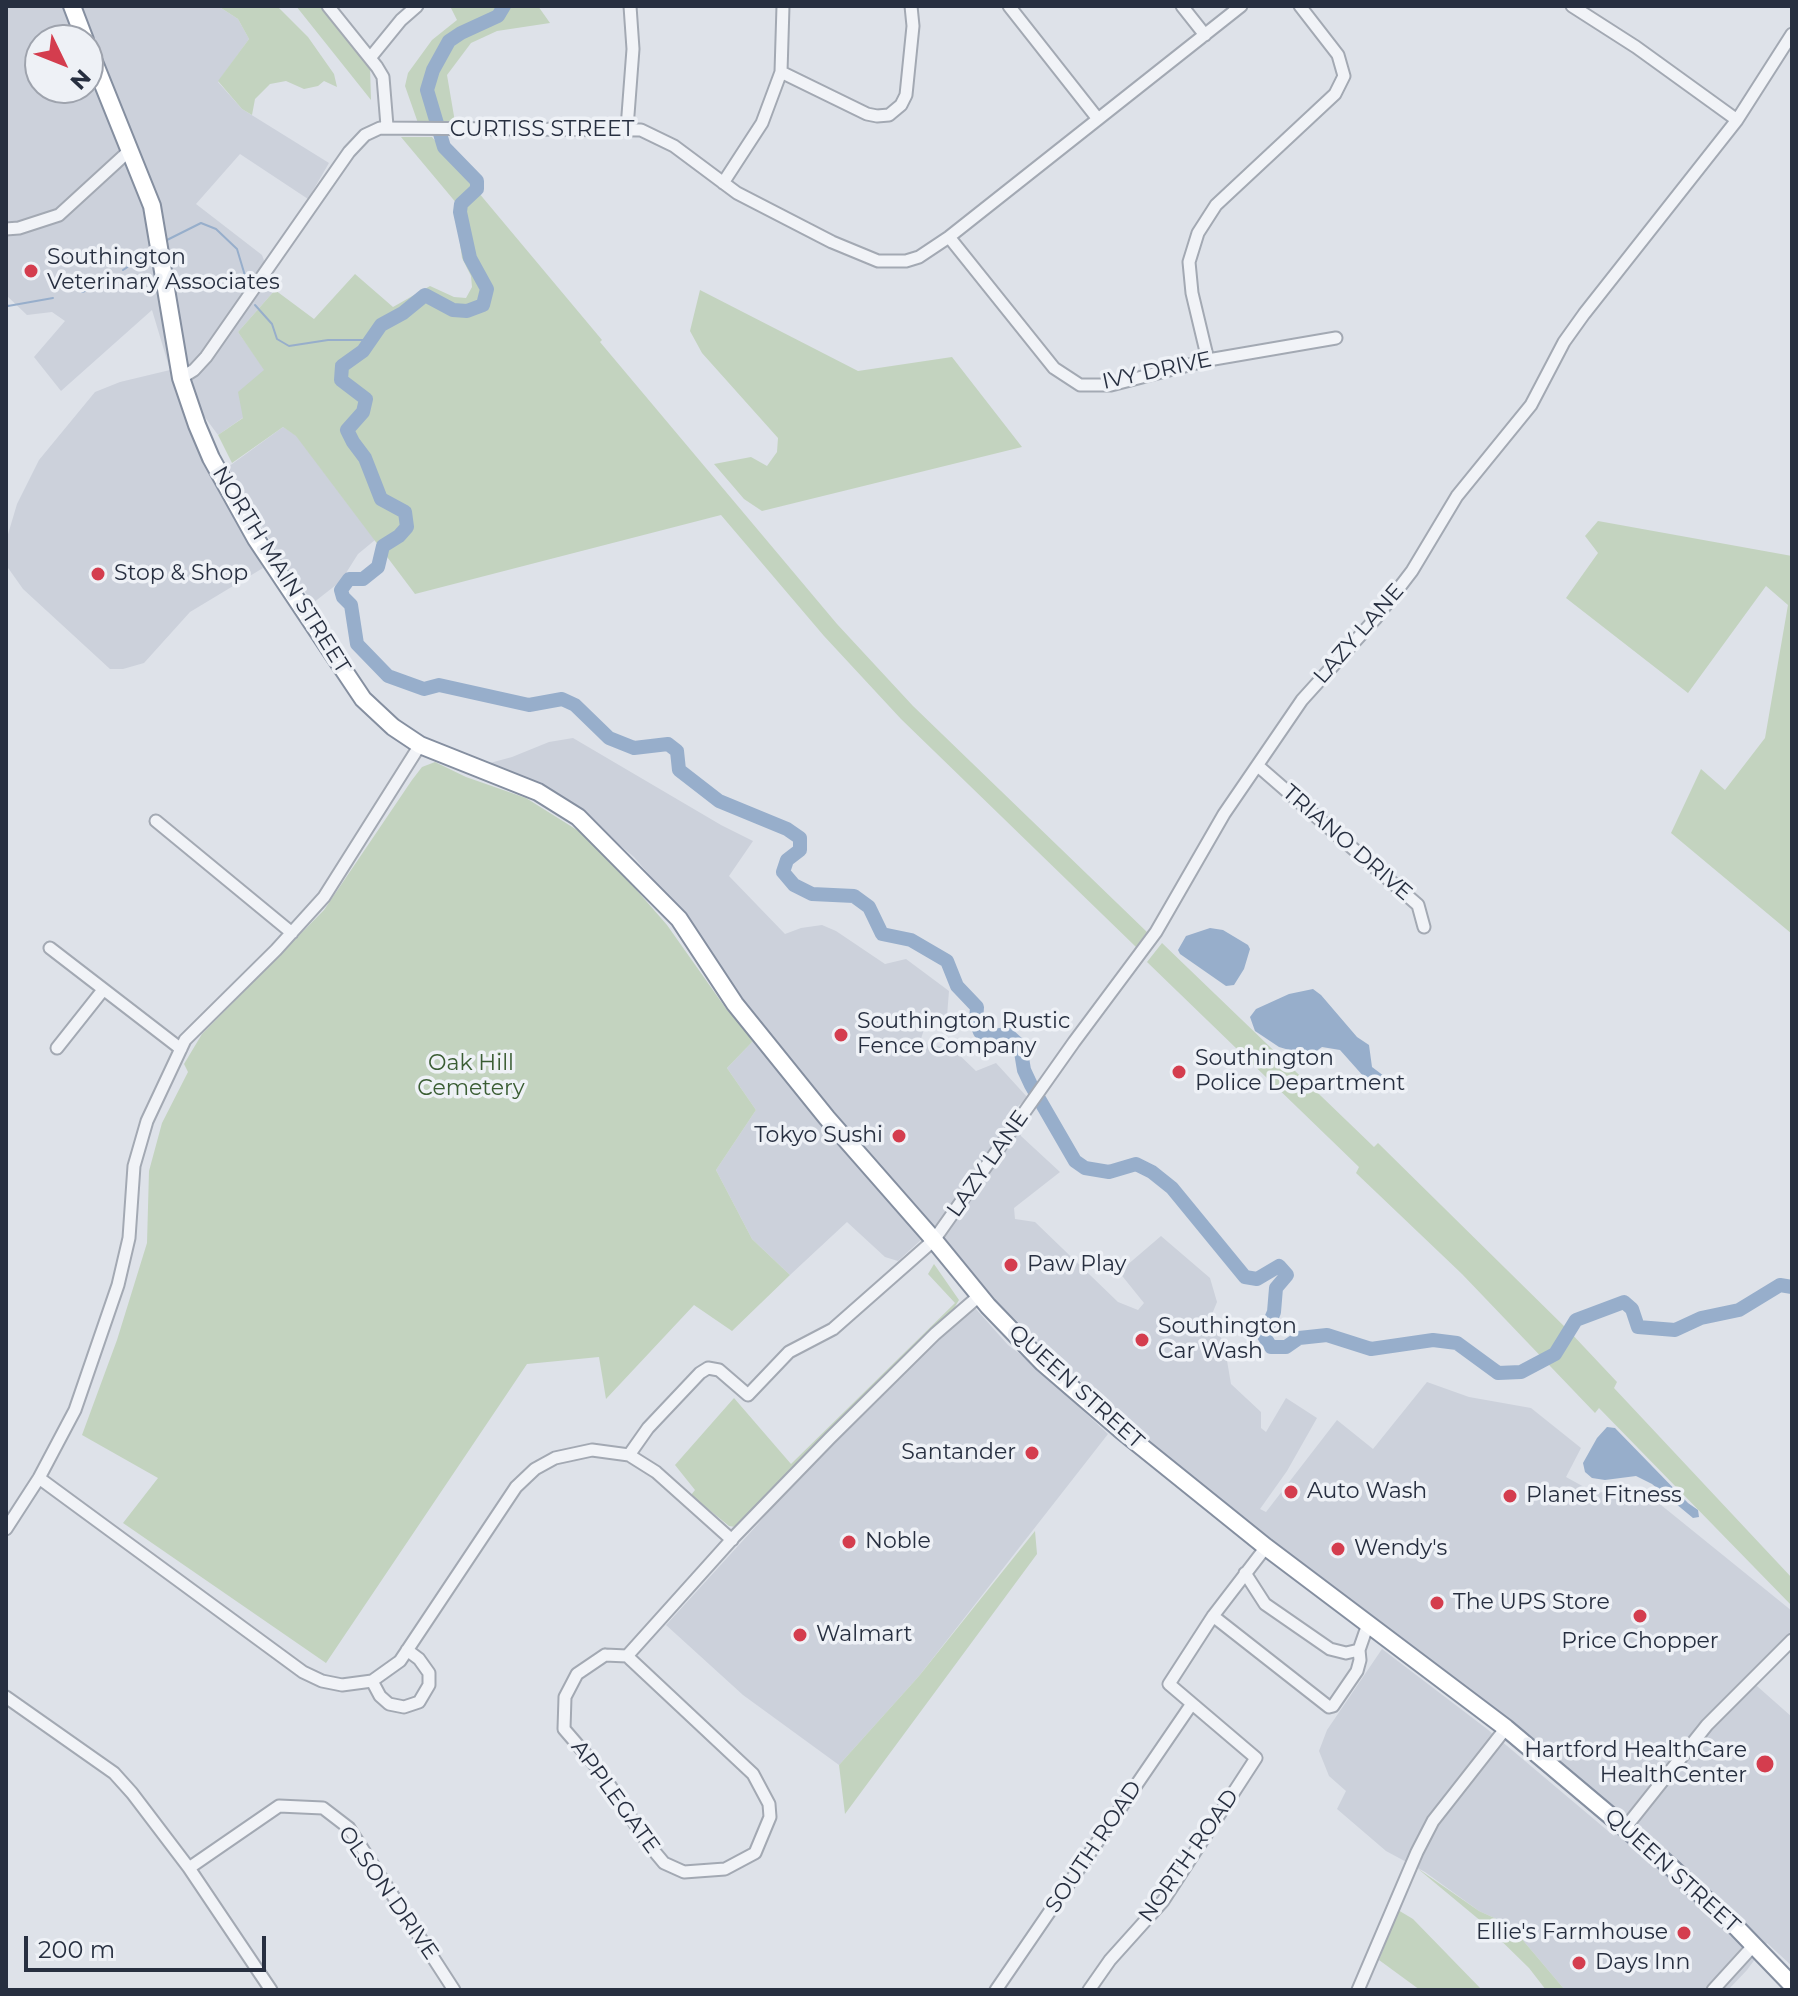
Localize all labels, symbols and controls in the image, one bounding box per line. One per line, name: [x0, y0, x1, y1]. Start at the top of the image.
north arrow: [24, 24, 104, 104]
text: N: [65, 64, 96, 95]
street label: CURTISS STREET: [450, 117, 634, 143]
place label: Southington Veterinary Associates: [47, 245, 280, 296]
marker: Southington Veterinary Associates: [22, 262, 40, 280]
street label: IVY DRIVE: [1100, 347, 1214, 395]
street label: NORTH MAIN STREET: [206, 462, 356, 678]
place label: Stop & Shop: [114, 561, 248, 587]
marker: Stop & Shop: [89, 565, 107, 583]
street label: LAZY LANE: [1308, 579, 1410, 689]
street label: TRIANO DRIVE: [1277, 780, 1417, 906]
place label: Southington Rustic Fence Company: [857, 1009, 1070, 1060]
marker: Southington Rustic Fence Company: [832, 1026, 850, 1044]
place label: Southington Police Department: [1195, 1046, 1405, 1098]
park label: Oak Hill Cemetery: [417, 1051, 525, 1102]
marker: Southington Police Department: [1170, 1063, 1188, 1081]
street label: LAZY LANE: [942, 1106, 1034, 1222]
place label: Tokyo Sushi: [754, 1123, 883, 1149]
marker: Tokyo Sushi: [890, 1127, 908, 1145]
place label: Paw Play: [1027, 1252, 1127, 1278]
marker: Paw Play: [1002, 1256, 1020, 1274]
place label: Southington Car Wash: [1158, 1314, 1297, 1366]
street label: QUEEN STREET: [1003, 1319, 1149, 1455]
marker: Southington Car Wash: [1133, 1331, 1151, 1349]
place label: Santander: [901, 1440, 1016, 1466]
marker: Santander: [1023, 1444, 1041, 1462]
place label: Auto Wash: [1307, 1479, 1427, 1505]
marker: Auto Wash: [1282, 1483, 1300, 1501]
place label: Planet Fitness: [1526, 1483, 1682, 1509]
marker: Planet Fitness: [1501, 1487, 1519, 1505]
place label: Noble: [865, 1529, 931, 1555]
marker: Noble: [840, 1533, 858, 1551]
place label: Wendy's: [1354, 1536, 1447, 1562]
marker: Wendy's: [1329, 1540, 1347, 1558]
place label: The UPS Store: [1453, 1590, 1610, 1616]
marker: The UPS Store: [1428, 1594, 1446, 1612]
marker: Price Chopper: [1631, 1607, 1649, 1625]
place label: Walmart: [816, 1622, 913, 1648]
marker: Walmart: [791, 1626, 809, 1644]
place label: Price Chopper: [1561, 1629, 1719, 1655]
street label: APPLEGATE: [565, 1735, 665, 1859]
place label: Hartford HealthCare HealthCenter: [1524, 1738, 1747, 1790]
marker: Hartford HealthCare HealthCenter: [1754, 1753, 1776, 1775]
street label: SOUTH ROAD: [1040, 1776, 1148, 1918]
street label: NORTH ROAD: [1133, 1784, 1245, 1928]
street label: QUEEN STREET: [1599, 1803, 1745, 1939]
street label: OLSON DRIVE: [332, 1821, 444, 1965]
scale bar: [28, 1920, 270, 1970]
place label: Ellie's Farmhouse: [1476, 1920, 1668, 1946]
marker: Ellie's Farmhouse: [1675, 1924, 1693, 1942]
text: 200 m: [38, 1935, 115, 1964]
place label: Days Inn: [1595, 1950, 1690, 1976]
marker: Days Inn: [1570, 1954, 1588, 1972]

